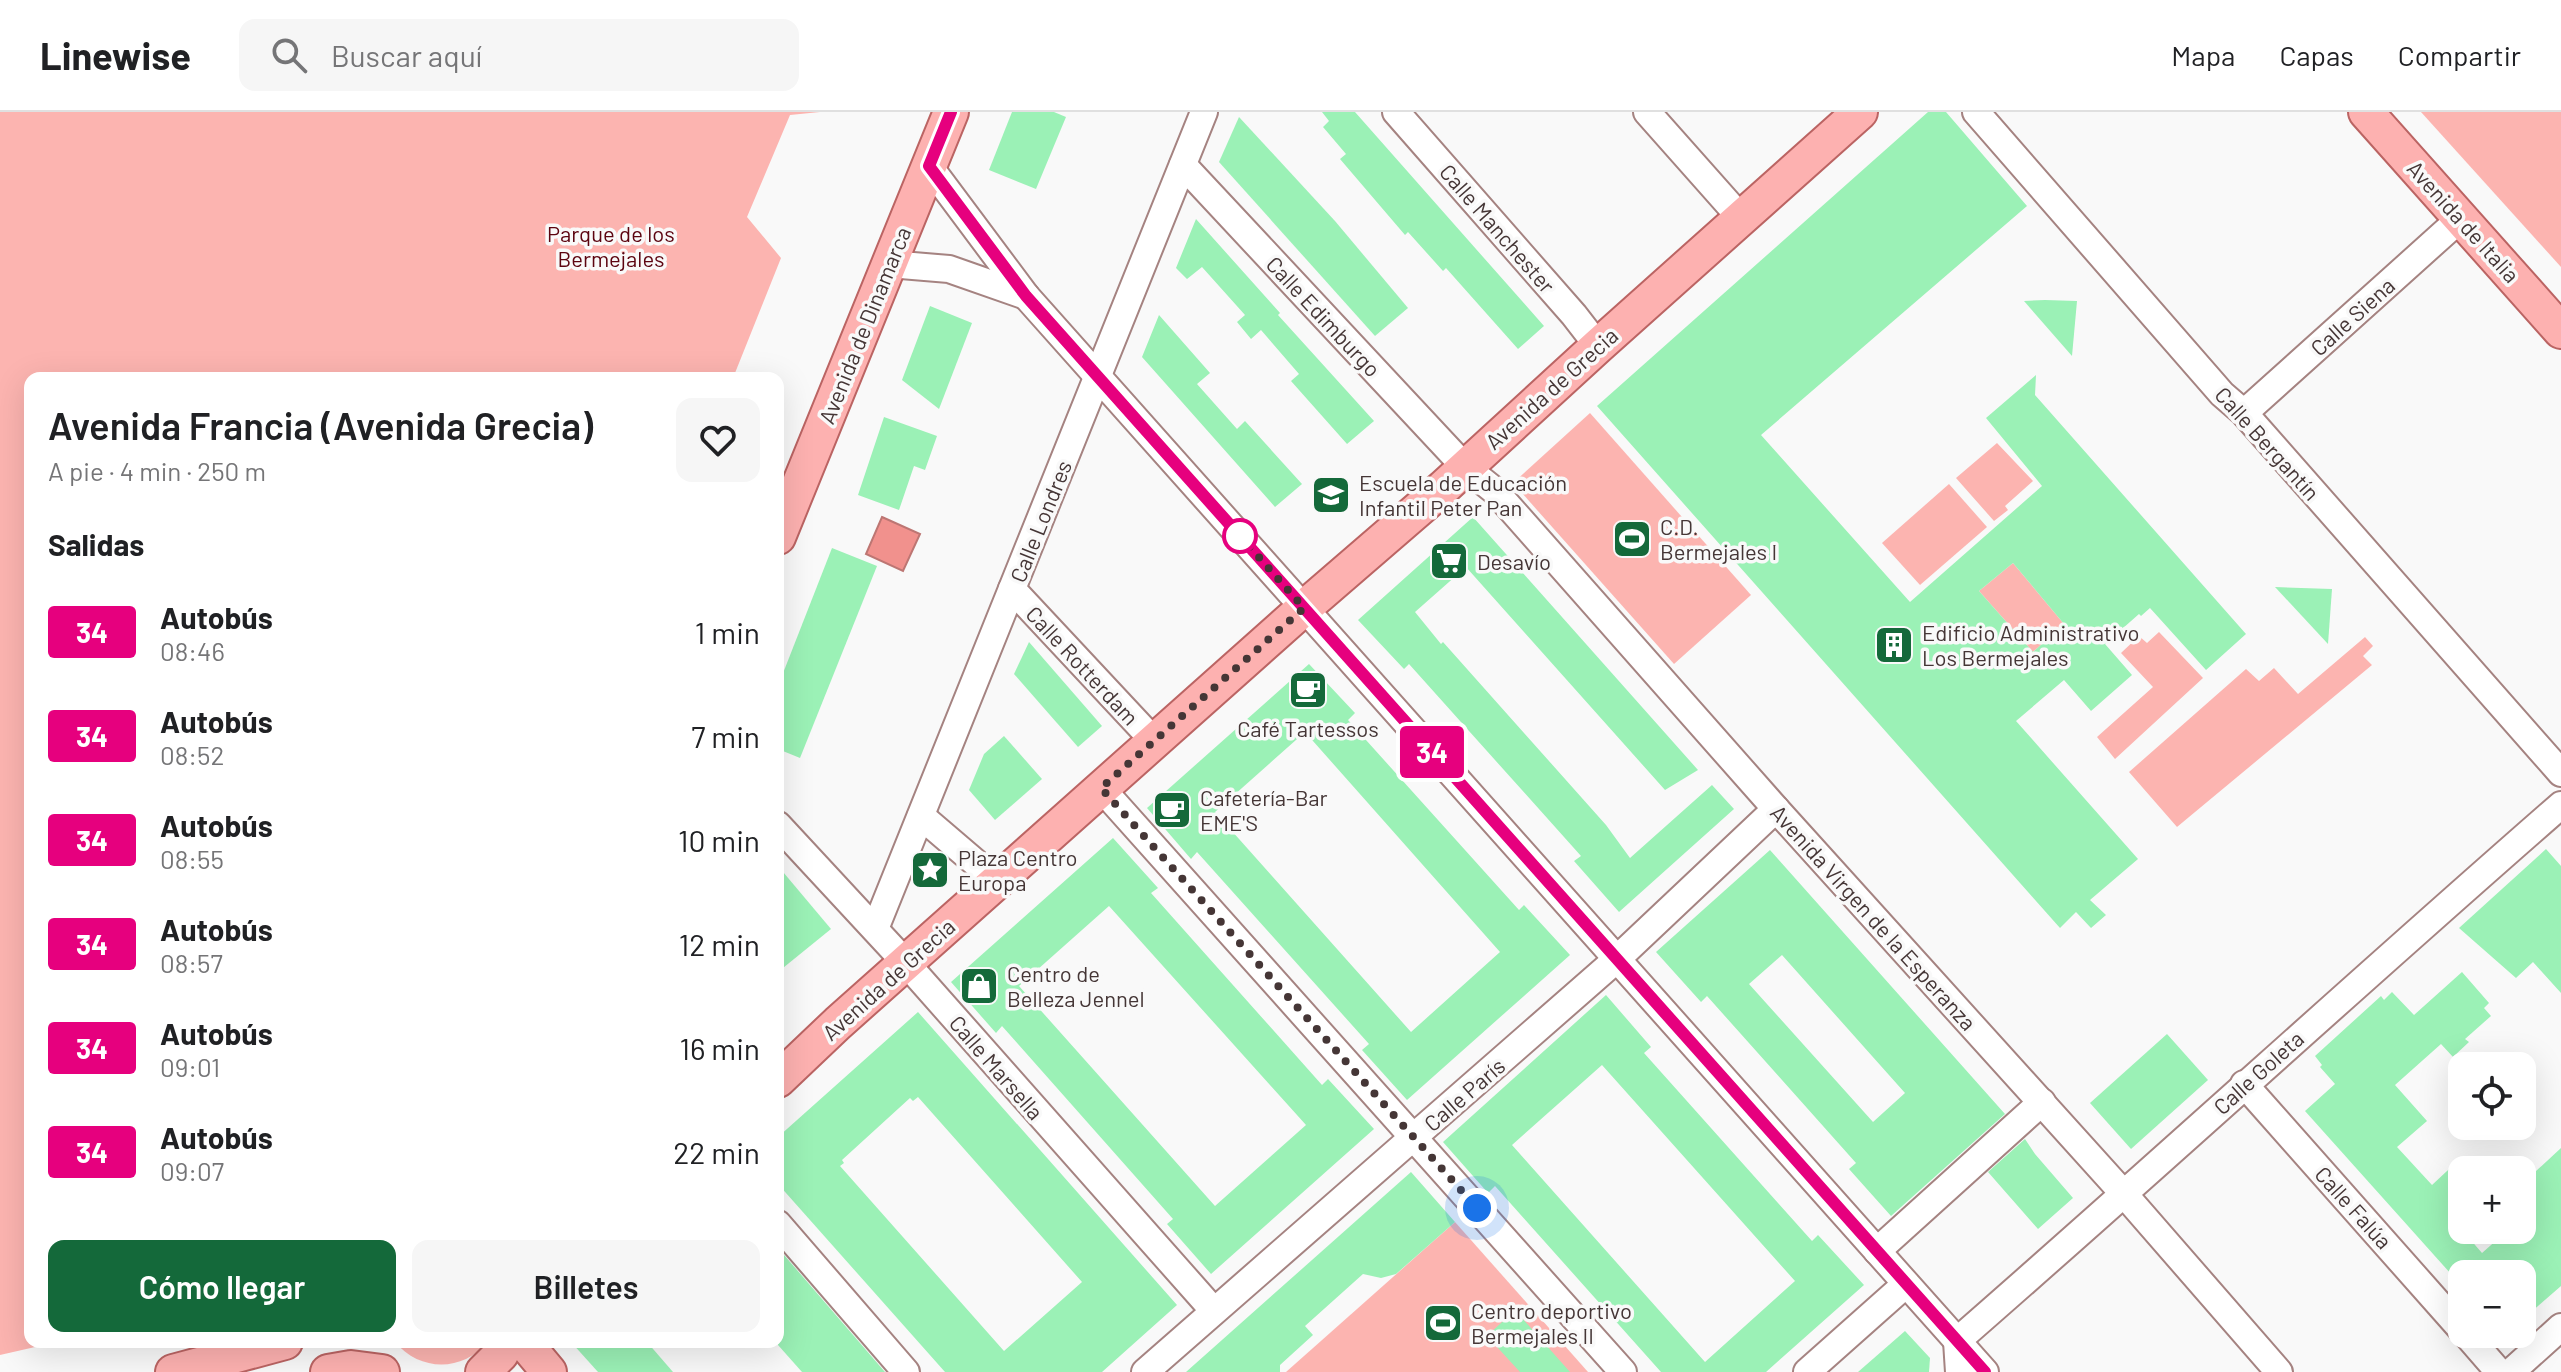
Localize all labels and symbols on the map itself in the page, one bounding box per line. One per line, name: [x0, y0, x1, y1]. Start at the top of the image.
street label: Avenida de Italia: [2403, 155, 2525, 287]
street label: Calle Manchester: [1435, 158, 1561, 298]
park label: Parque de los Bermejales: [547, 220, 675, 271]
street label: Avenida de Dinamarca: [813, 223, 915, 427]
street label: Calle Edimburgo: [1262, 250, 1386, 382]
street label: Calle Siena: [2305, 272, 2399, 360]
street label: Avenida de Grecia: [1479, 322, 1623, 454]
street label: Calle Bergantín: [2210, 381, 2326, 505]
street label: Calle Londres: [1004, 456, 1076, 586]
place label: Escuela de Educación Infantil Peter Pan: [1359, 469, 1567, 520]
school or university icon: Escuela de Educación Infantil Peter Pan: [1310, 474, 1352, 516]
place label: C.D. Bermejales I: [1660, 513, 1777, 564]
sports icon: C.D. Bermejales I: [1611, 518, 1653, 560]
unlabelled marker: [1223, 519, 1257, 553]
supermarket icon: Desavío: [1428, 540, 1470, 582]
place label: Desavío: [1477, 548, 1551, 574]
street label: Calle Rotterdam: [1021, 600, 1145, 730]
place label: Edificio Administrativo Los Bermejales: [1922, 619, 2140, 670]
building icon: Edificio Administrativo Los Bermejales: [1873, 624, 1915, 666]
cafe icon: Café Tartessos: [1287, 669, 1329, 711]
place label: Café Tartessos: [1237, 715, 1379, 741]
line badge: 34: [1396, 726, 1468, 778]
place label: Cafetería-Bar EME'S: [1200, 784, 1328, 835]
cafe icon: Cafetería-Bar EME'S: [1151, 789, 1193, 831]
street label: Avenida Virgen de la Esperanza: [1766, 799, 1982, 1035]
place label: Plaza Centro Europa: [958, 844, 1078, 895]
place icon: Plaza Centro Europa: [909, 849, 951, 891]
street label: Avenida de Grecia: [816, 913, 960, 1045]
place label: Centro de Belleza Jennel: [1007, 960, 1145, 1011]
shop icon: Centro de Belleza Jennel: [958, 965, 1000, 1007]
street label: Calle Marsella: [945, 1010, 1049, 1124]
street label: Calle Goleta: [2208, 1025, 2308, 1119]
street label: Calle París: [1418, 1052, 1510, 1136]
street label: Calle Falúa: [2310, 1160, 2398, 1254]
your location: [1457, 1188, 1497, 1228]
place label: Centro deportivo Bermejales II: [1471, 1297, 1632, 1348]
sports icon: Centro deportivo Bermejales II: [1422, 1302, 1464, 1344]

